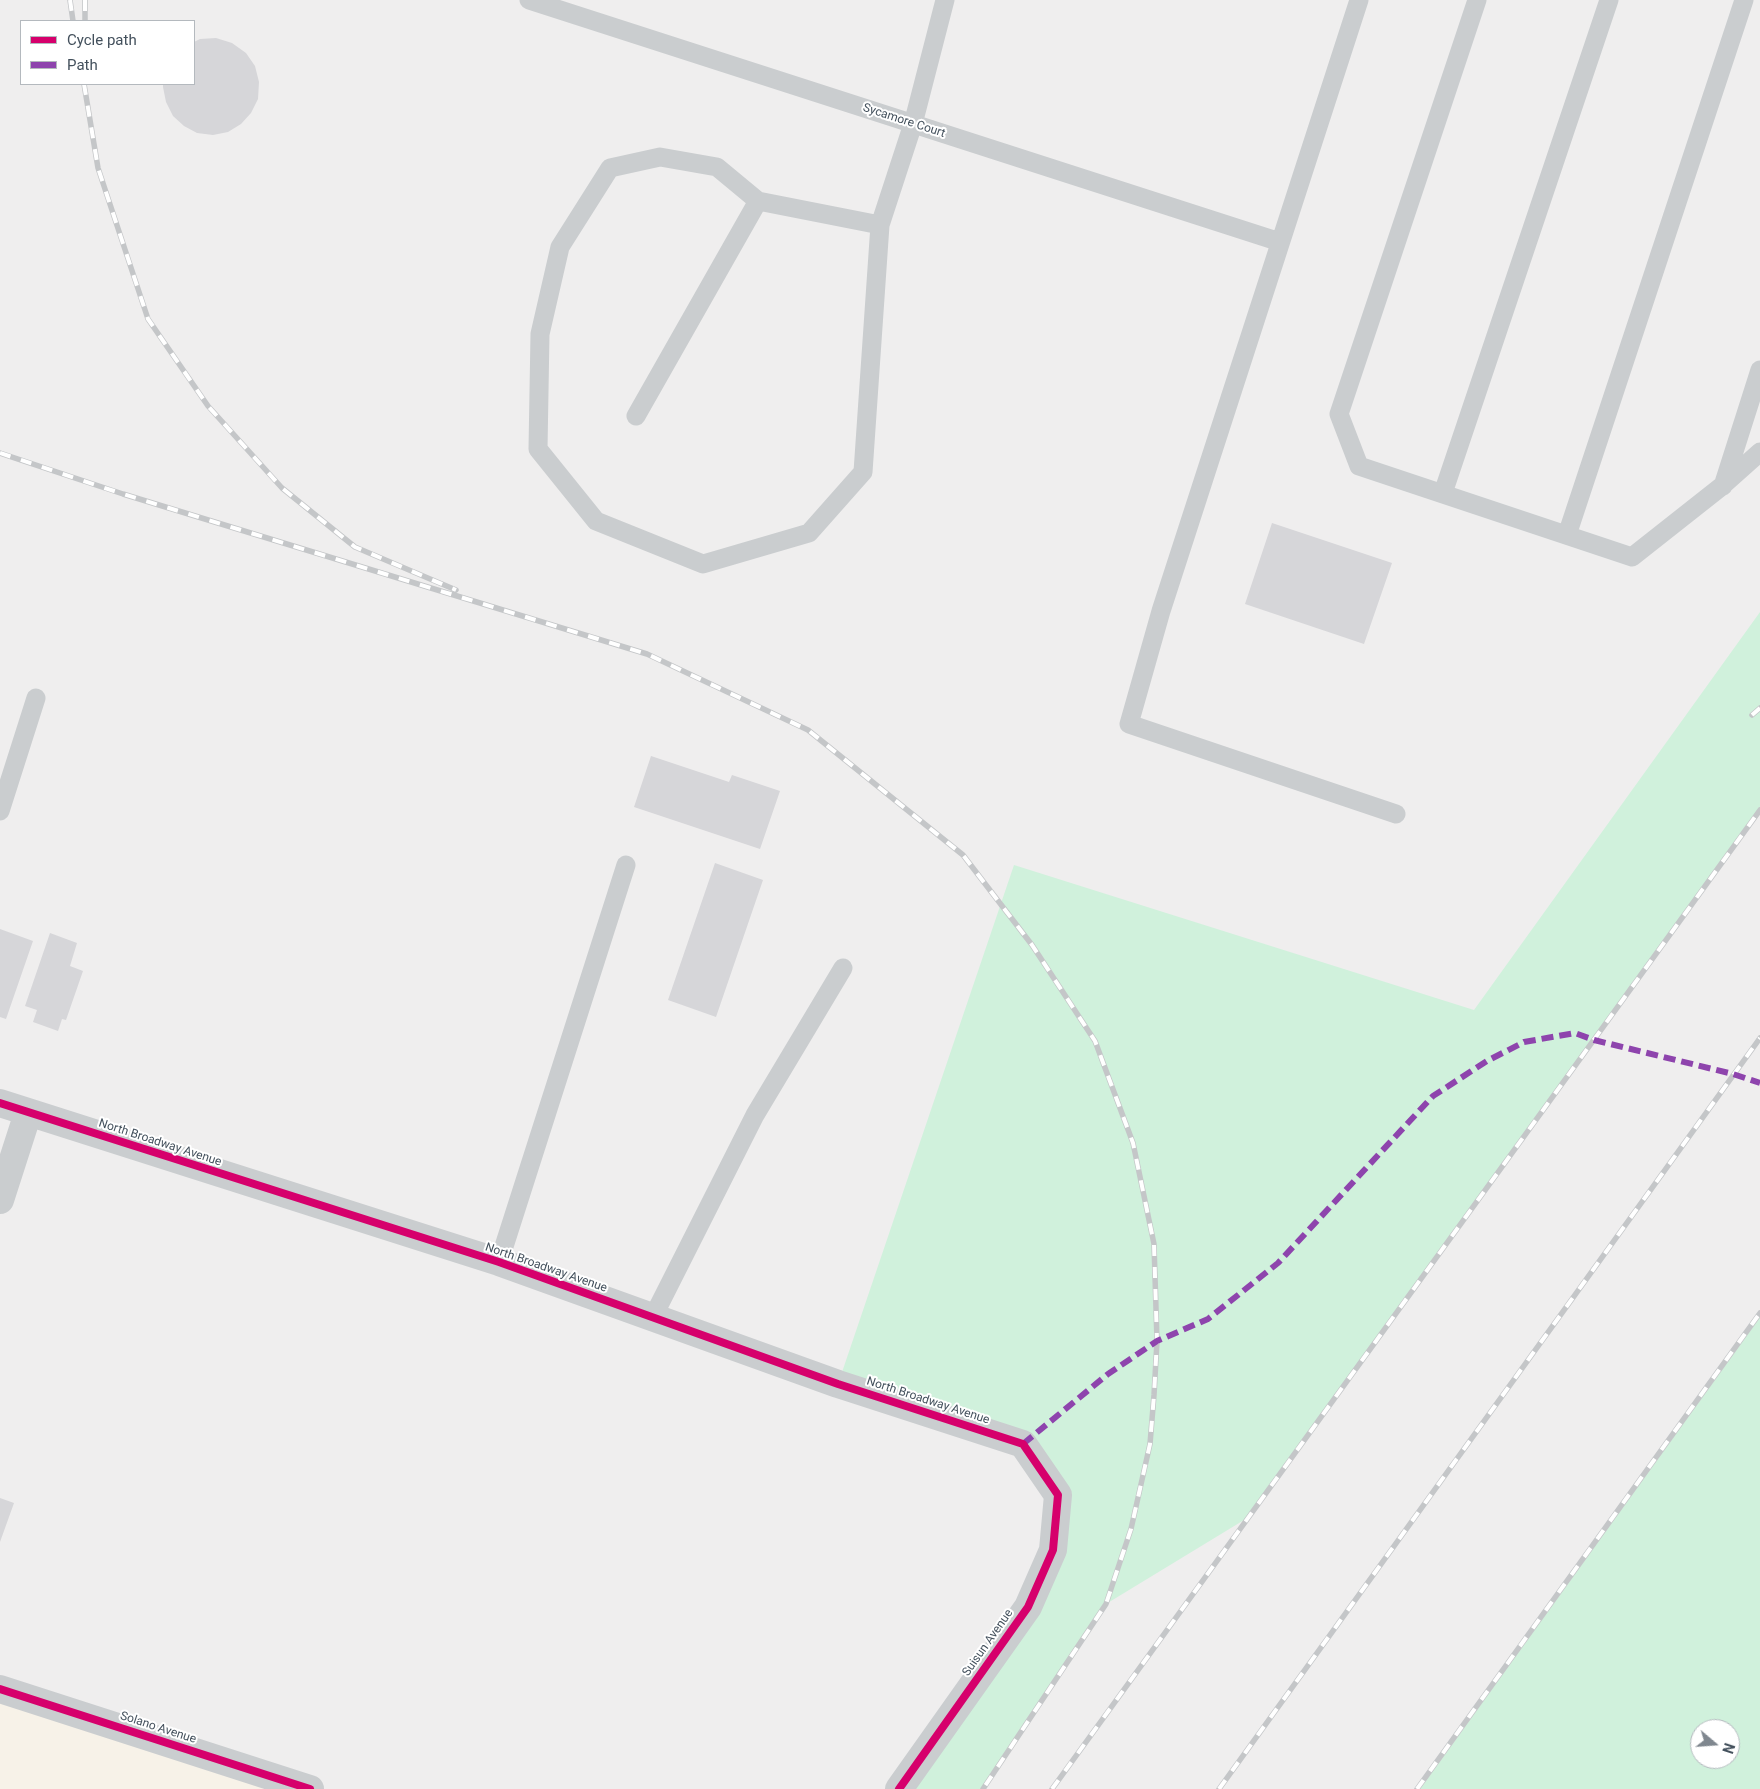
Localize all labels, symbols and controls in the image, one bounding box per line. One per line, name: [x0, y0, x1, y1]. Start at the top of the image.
legend: [20, 20, 195, 85]
text: Cycle path: [67, 31, 137, 49]
text: Path: [67, 56, 98, 74]
street label: Sycamore Court: [861, 101, 947, 141]
street label: North Broadway Avenue: [97, 1116, 223, 1170]
street label: North Broadway Avenue: [483, 1240, 609, 1296]
street label: North Broadway Avenue: [865, 1374, 991, 1428]
street label: Suisun Avenue: [960, 1607, 1016, 1679]
street label: Solano Avenue: [118, 1709, 198, 1747]
north arrow: [1690, 1719, 1740, 1769]
text: N: [1719, 1741, 1737, 1755]

